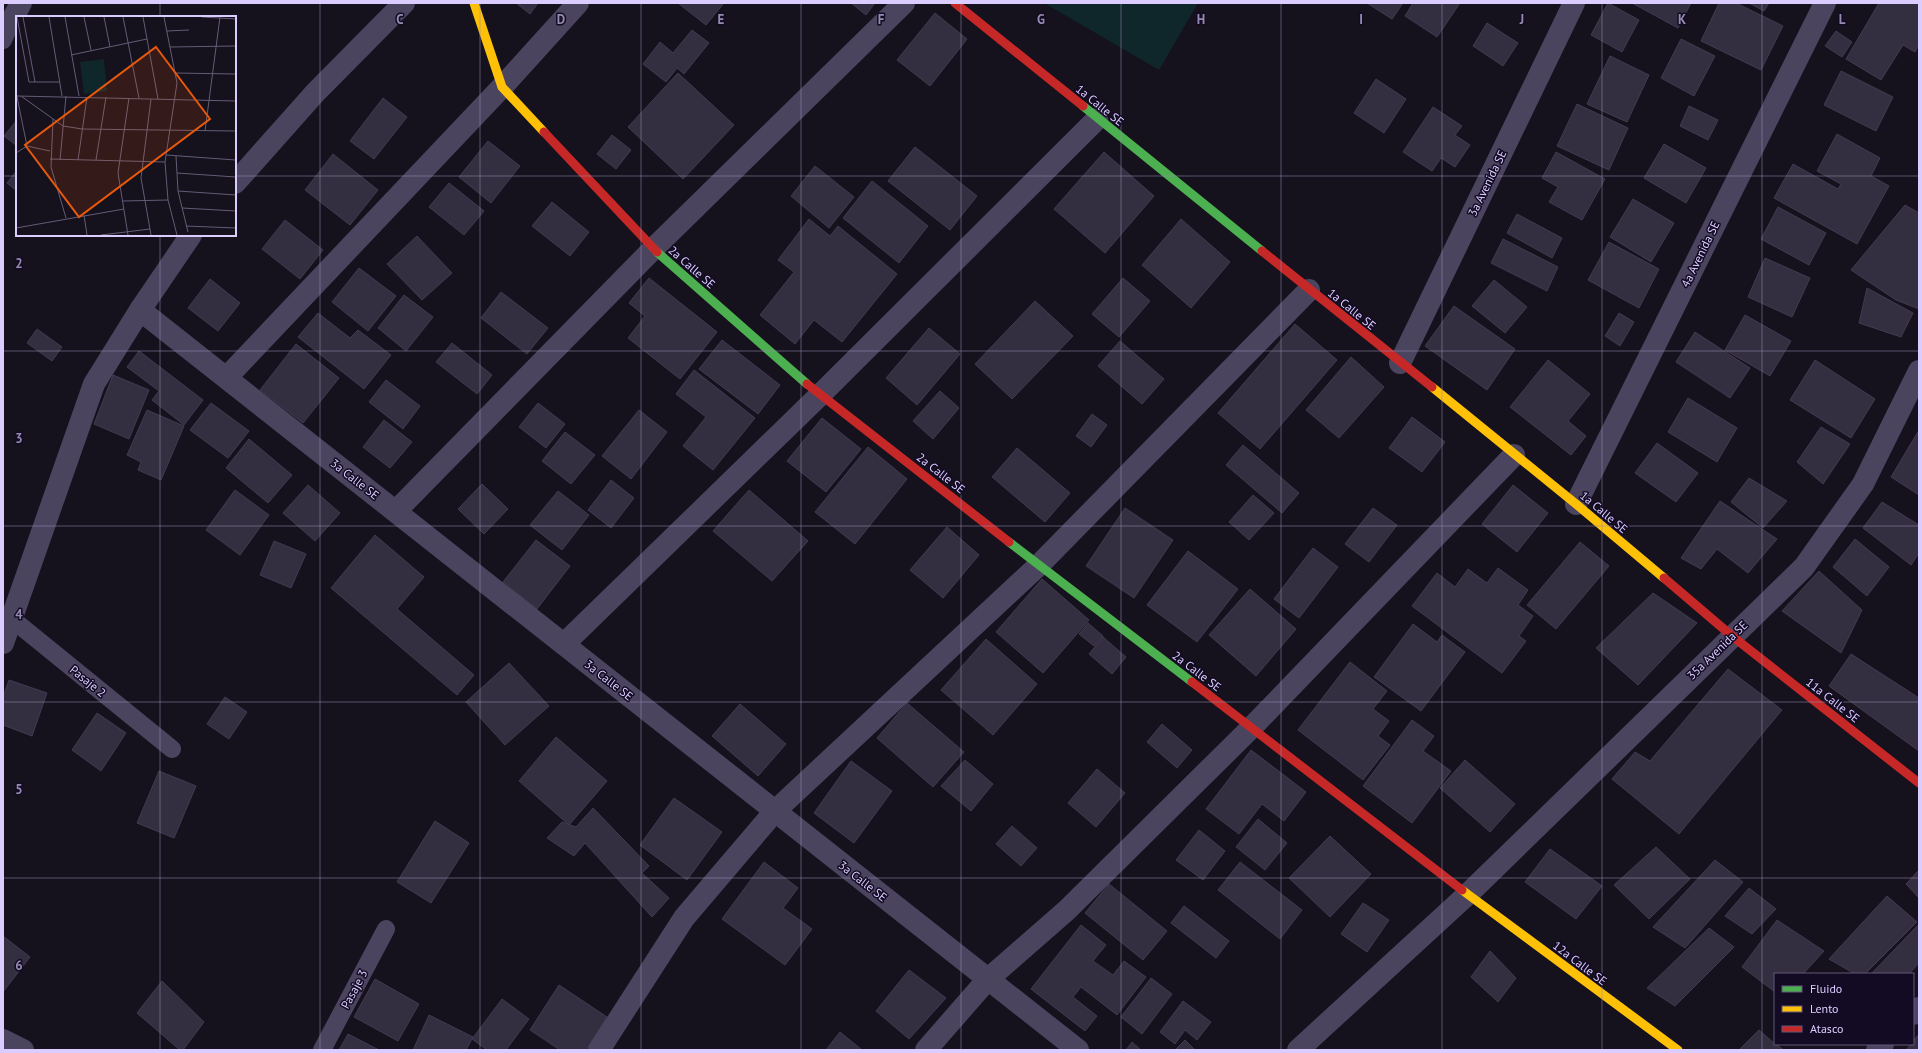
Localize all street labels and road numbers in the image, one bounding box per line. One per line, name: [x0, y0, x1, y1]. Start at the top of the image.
street label: 1a Calle SE: [1073, 81, 1127, 129]
street label: 3a Avenida SE: [1465, 147, 1509, 219]
street label: 4a Avenida SE: [1678, 218, 1722, 290]
street label: 2a Calle SE: [665, 243, 719, 291]
street label: 1a Calle SE: [1325, 285, 1379, 333]
street label: 2a Calle SE: [914, 449, 968, 497]
street label: 3a Calle SE: [328, 455, 382, 503]
street label: 1a Calle SE: [1577, 488, 1631, 536]
street label: 35a Avenida SE: [1684, 617, 1750, 683]
street label: 2a Calle SE: [1170, 648, 1224, 694]
street label: 3a Calle SE: [582, 656, 636, 704]
street label: Pasaje 2: [67, 662, 109, 700]
street label: 11a Calle SE: [1803, 674, 1863, 726]
street label: 3a Calle SE: [836, 857, 890, 905]
street label: 12a Calle SE: [1550, 938, 1610, 988]
street label: Pasaje 3: [337, 967, 371, 1011]

